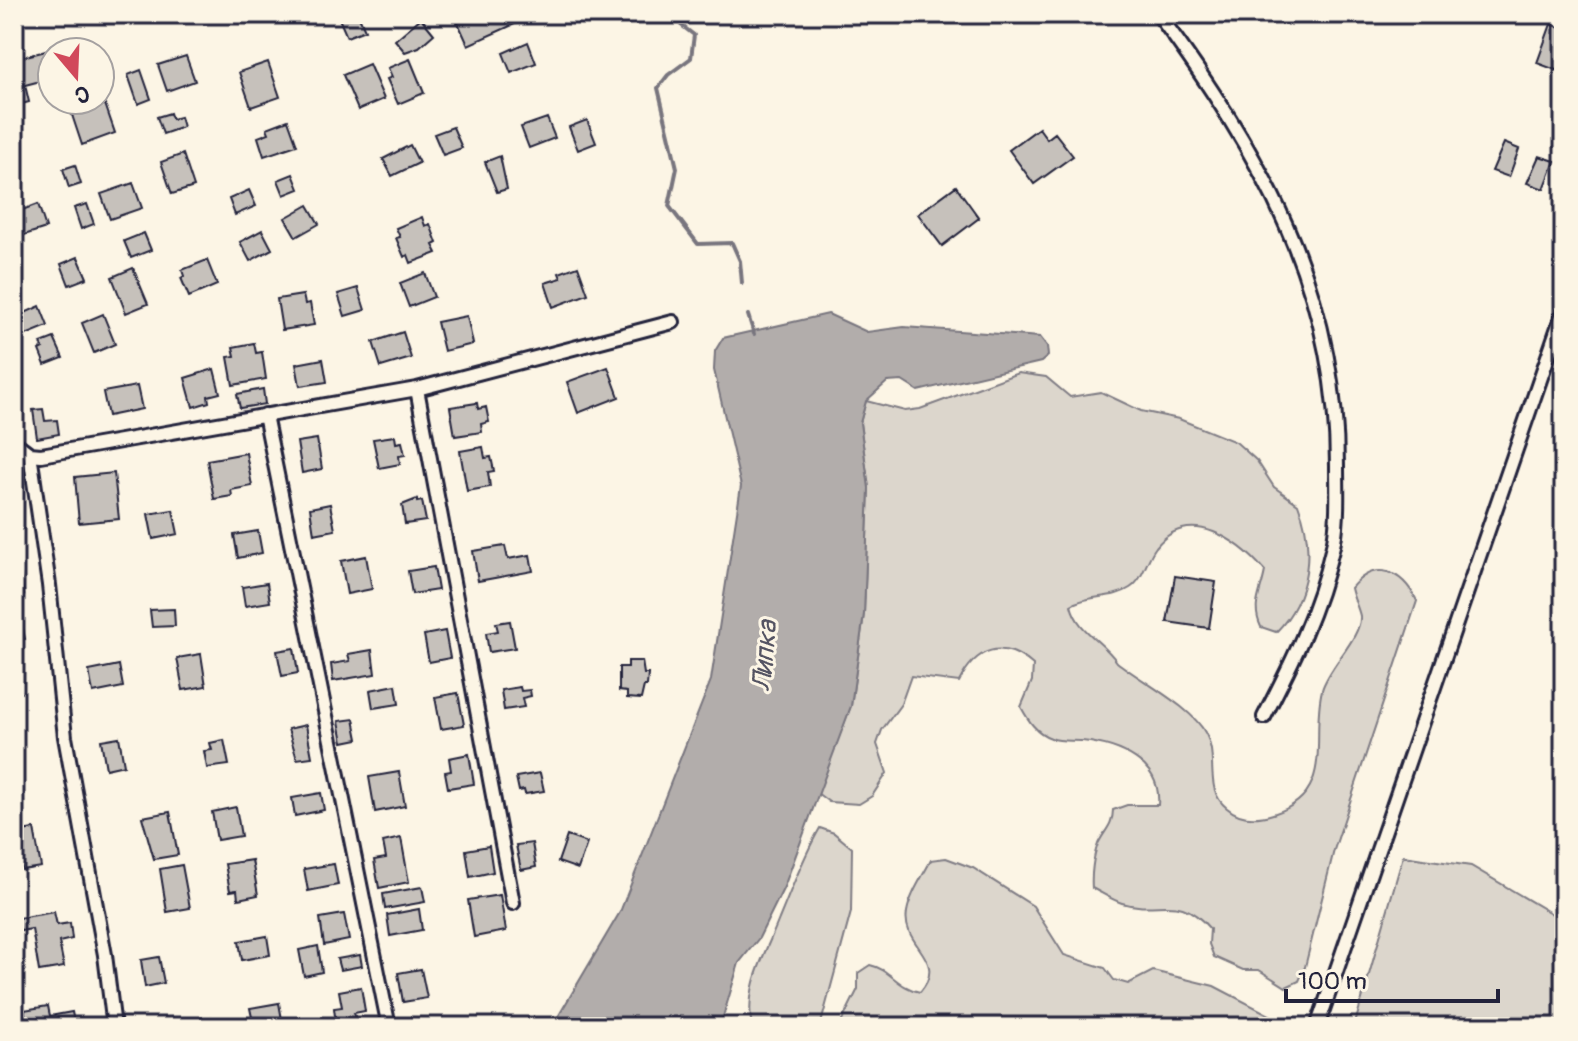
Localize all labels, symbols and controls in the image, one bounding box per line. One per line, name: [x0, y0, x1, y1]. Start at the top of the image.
north arrow: [36, 36, 116, 116]
text: С: [71, 79, 93, 110]
water label: Липка: [744, 617, 786, 693]
scale bar: [1286, 953, 1498, 1003]
text: 100 m: [1298, 967, 1367, 996]

